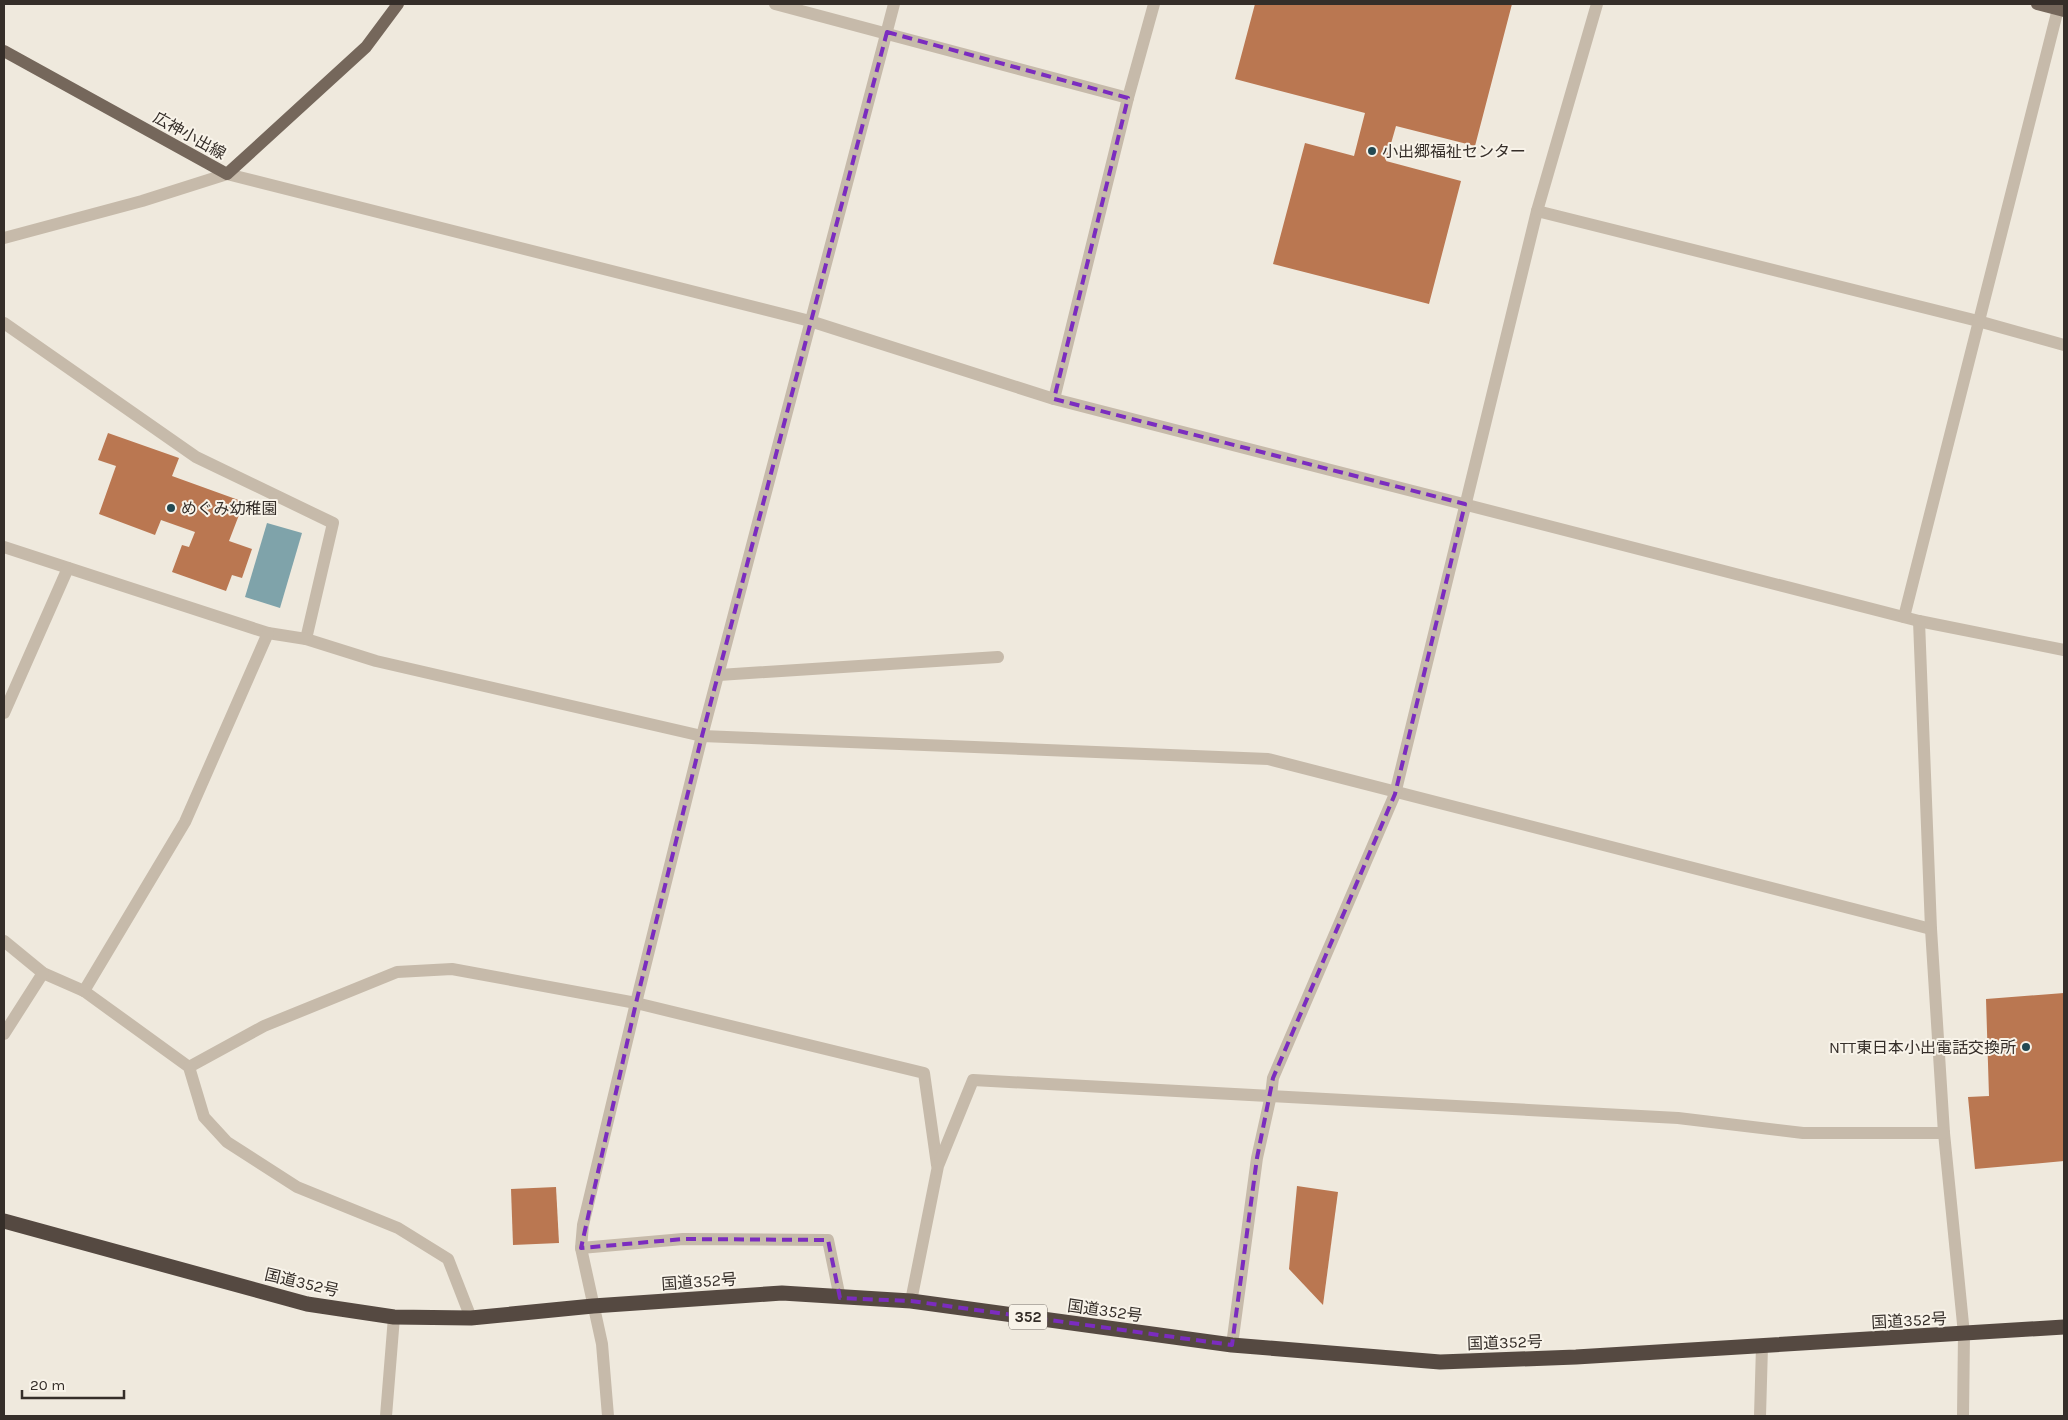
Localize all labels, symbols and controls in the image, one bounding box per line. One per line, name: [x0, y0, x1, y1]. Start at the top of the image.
street label: 広神小出線: [150, 108, 229, 163]
place label: 小出郷福祉センター: [1382, 142, 1526, 161]
marker: 小出郷福祉センター: [1366, 145, 1378, 157]
place label: めぐみ幼稚園: [181, 499, 277, 518]
marker: めぐみ幼稚園: [165, 502, 177, 514]
place label: NTT東日本小出電話交換所: [1829, 1038, 2016, 1057]
marker: NTT東日本小出電話交換所: [2020, 1041, 2032, 1053]
street label: 国道352号: [263, 1265, 341, 1300]
street label: 国道352号: [661, 1269, 737, 1294]
street label: 国道352号: [1066, 1296, 1144, 1325]
road number: 352: [1009, 1304, 1047, 1330]
street label: 国道352号: [1871, 1309, 1947, 1332]
street label: 国道352号: [1467, 1332, 1543, 1353]
scale bar: [22, 1368, 125, 1400]
text: 20 m: [30, 1376, 65, 1394]

